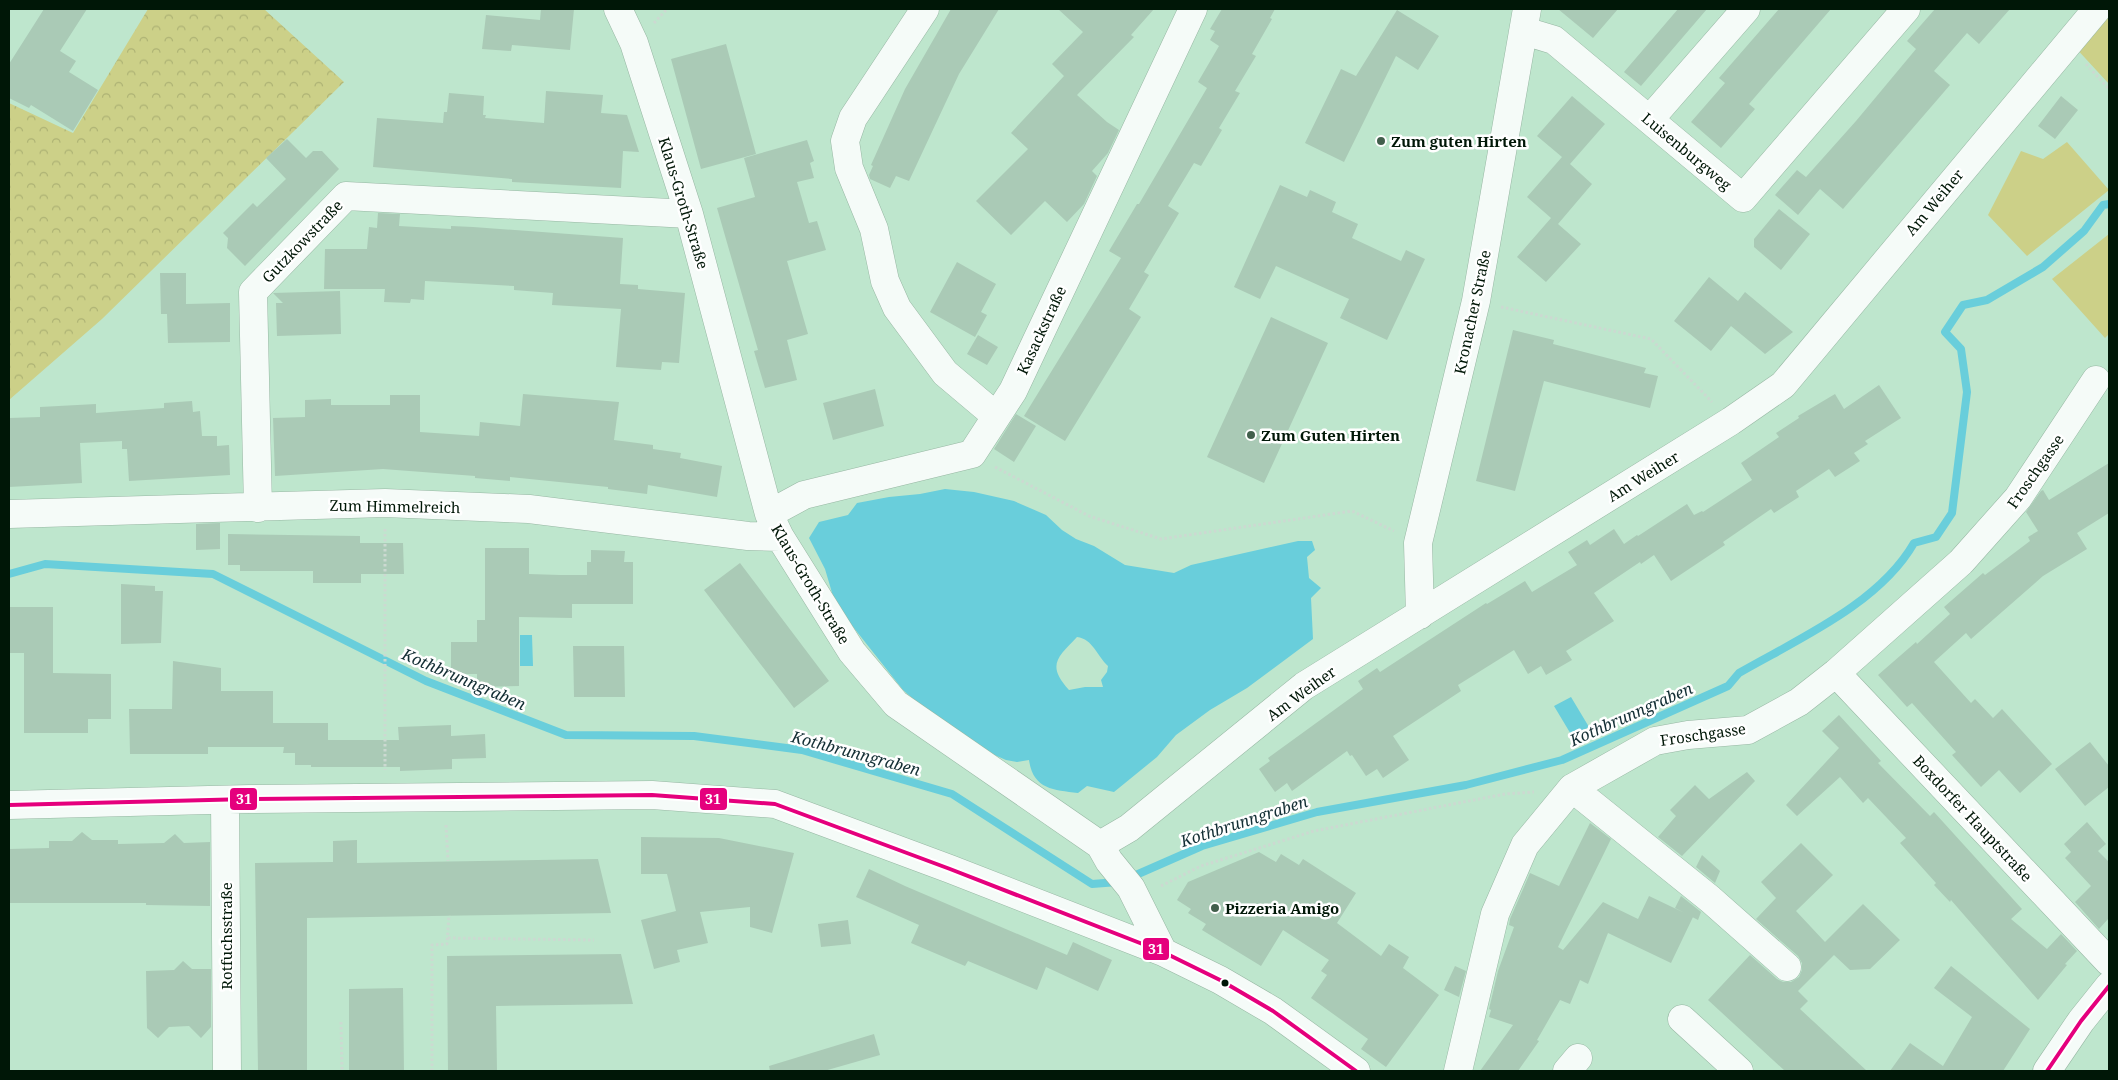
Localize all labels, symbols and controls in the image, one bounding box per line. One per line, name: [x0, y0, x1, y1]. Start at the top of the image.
street label: Luisenburgweg: [1638, 108, 1736, 194]
place label: Zum guten Hirten: [1391, 131, 1527, 151]
street label: Klaus-Groth-Straße: [654, 135, 714, 271]
marker: Zum guten Hirten: [1375, 135, 1387, 147]
street label: Am Weiher: [1900, 165, 1968, 239]
street label: Gutzkowstraße: [257, 195, 347, 287]
street label: Kronacher Straße: [1449, 248, 1495, 376]
street label: Kasackstraße: [1012, 283, 1070, 377]
place label: Zum Guten Hirten: [1261, 425, 1400, 445]
marker: Zum Guten Hirten: [1245, 429, 1257, 441]
street label: Froschgasse: [2002, 430, 2068, 512]
street label: Am Weiher: [1603, 446, 1683, 506]
street label: Zum Himmelreich: [329, 495, 461, 517]
street label: Klaus-Groth-Straße: [767, 520, 855, 648]
water label: Kothbrunngraben: [398, 643, 530, 715]
street label: Am Weiher: [1262, 661, 1340, 725]
water label: Kothbrunngraben: [1565, 677, 1696, 751]
street label: Froschgasse: [1659, 718, 1747, 750]
water label: Kothbrunngraben: [788, 725, 923, 781]
street label: Boxdorfer Hauptstraße: [1909, 751, 2037, 885]
line badge: 31: [229, 787, 258, 811]
line badge: 31: [699, 787, 728, 811]
text: 31: [236, 789, 252, 808]
text: 31: [705, 789, 721, 808]
water label: Kothbrunngraben: [1177, 790, 1311, 852]
street label: Rotfuchsstraße: [216, 882, 236, 990]
place label: Pizzeria Amigo: [1225, 898, 1339, 918]
marker: Pizzeria Amigo: [1209, 902, 1221, 914]
line badge: 31: [1142, 937, 1170, 961]
text: 31: [1148, 939, 1164, 958]
unlabelled marker: [1220, 978, 1230, 988]

